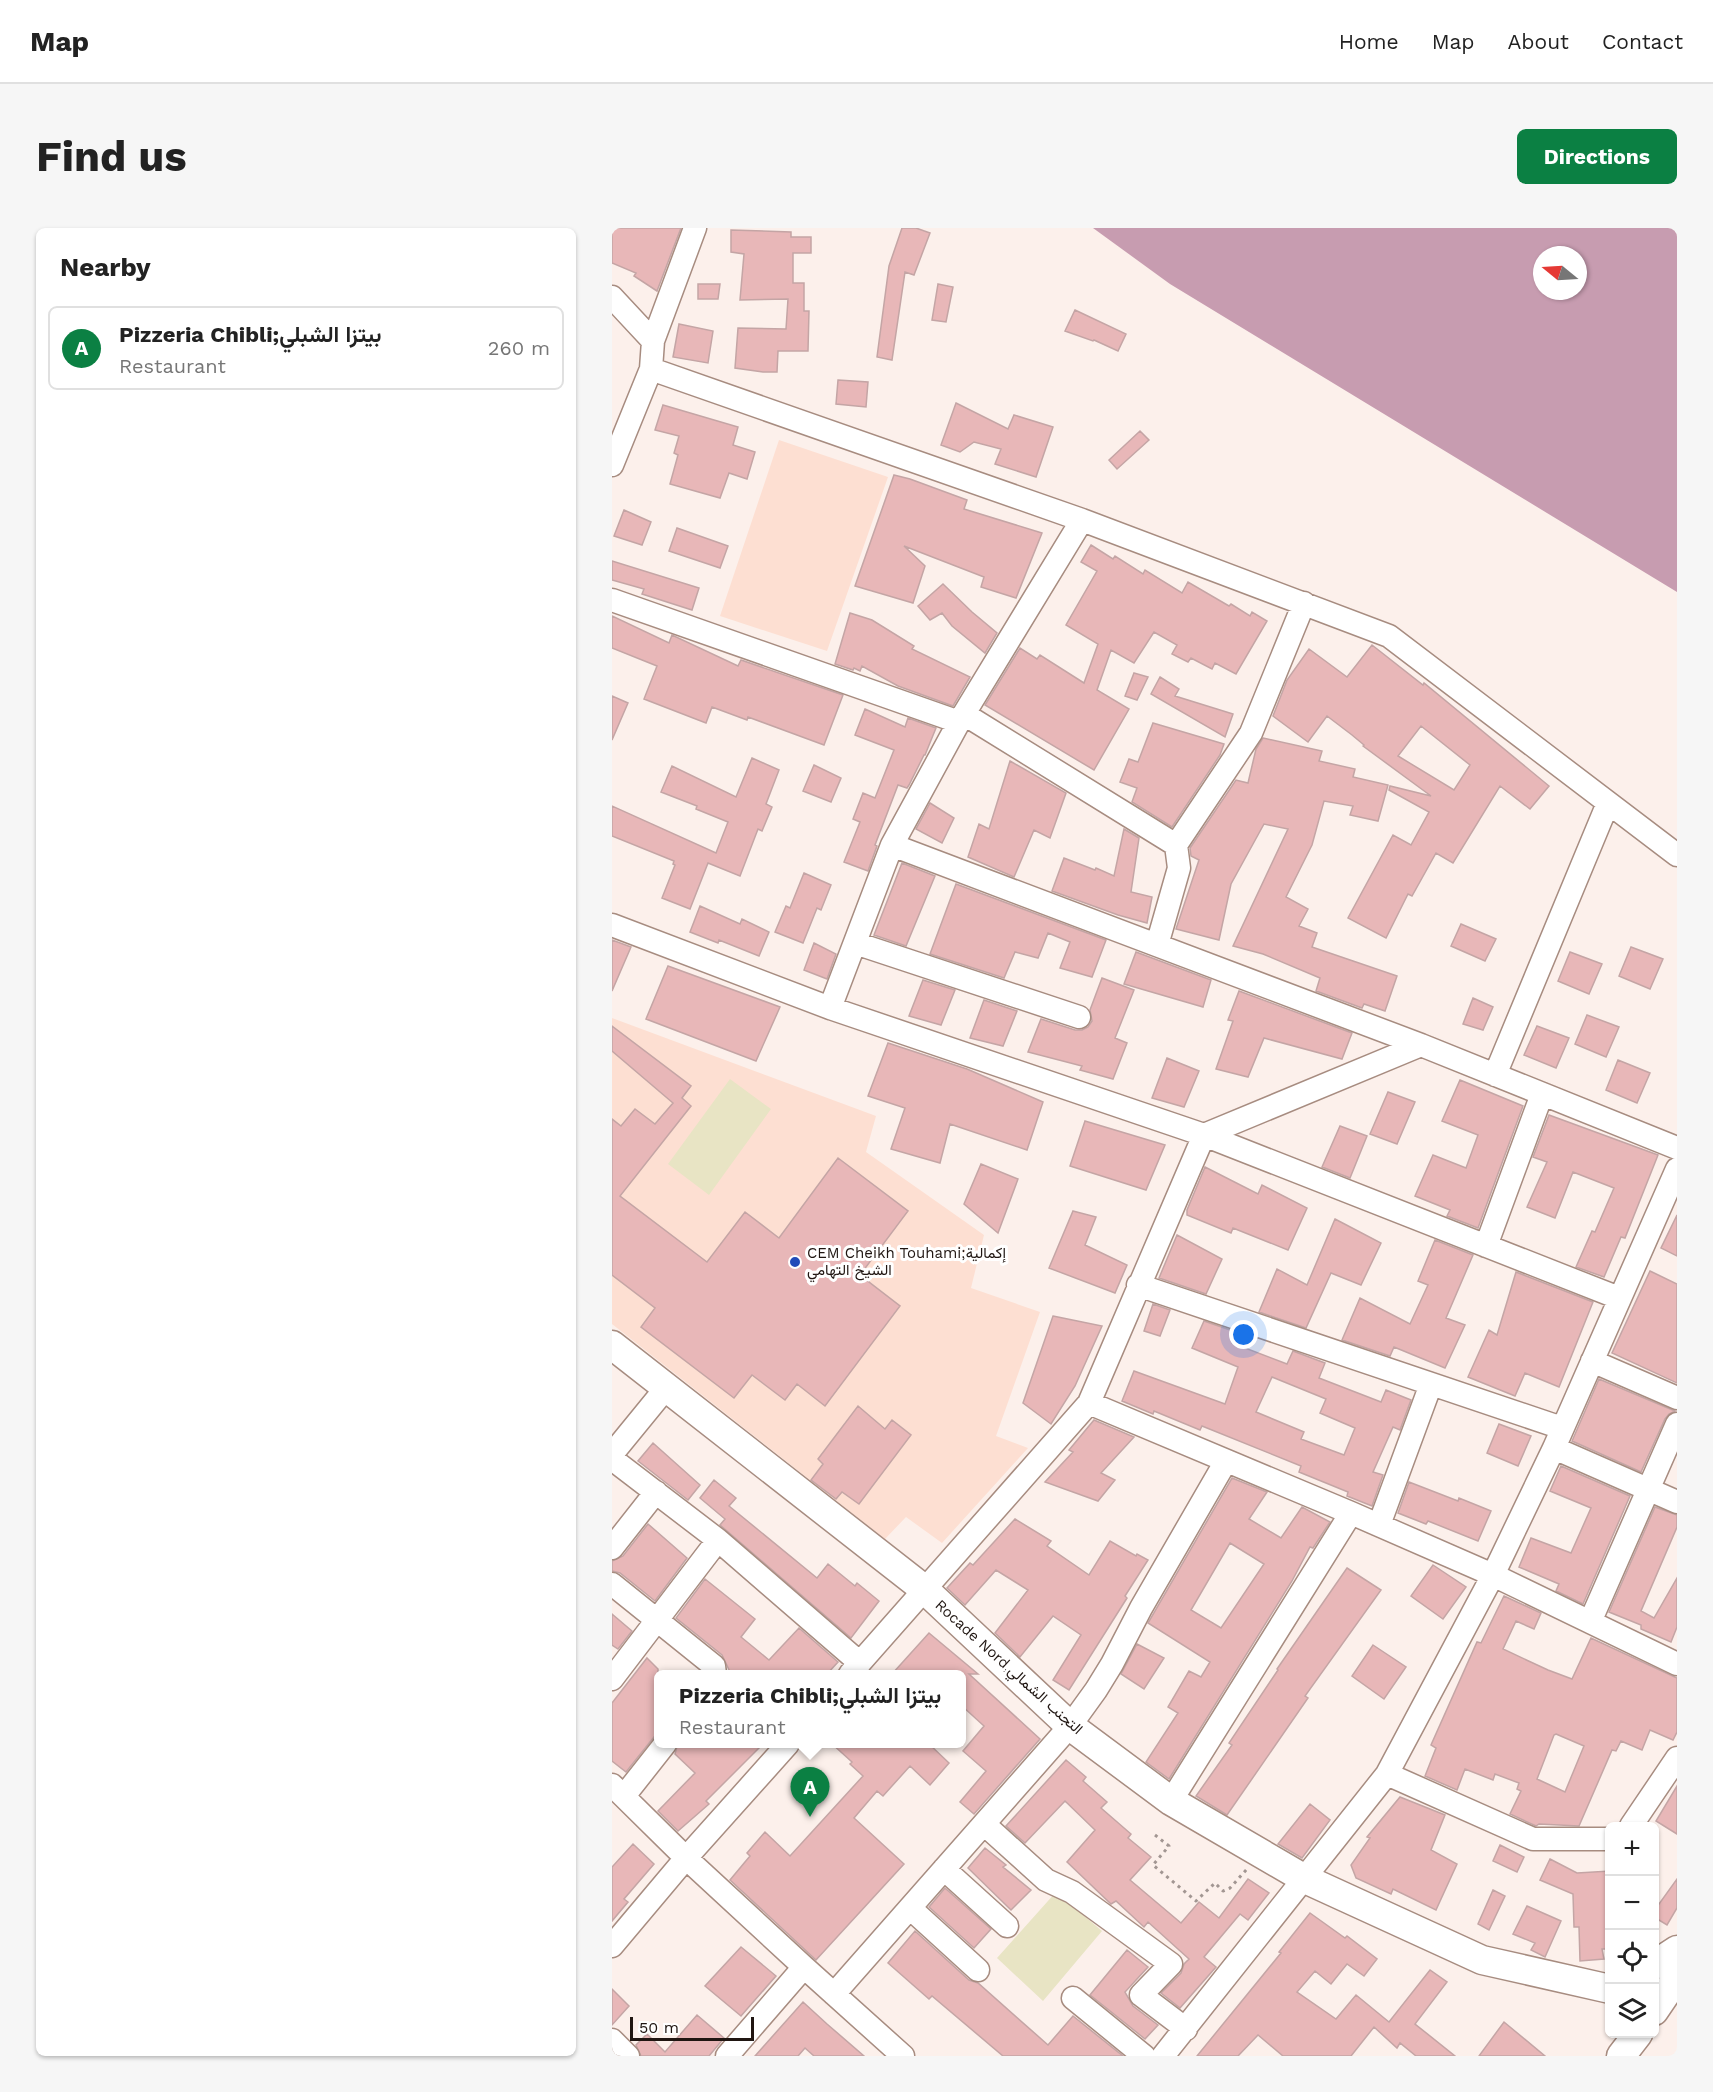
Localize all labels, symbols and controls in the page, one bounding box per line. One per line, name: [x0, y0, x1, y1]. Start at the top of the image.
text: Map: [30, 25, 89, 58]
text: Home: [1339, 29, 1399, 54]
text: Map: [1432, 29, 1475, 54]
text: About: [1508, 29, 1569, 54]
text: Contact: [1602, 29, 1683, 54]
button: Directions: [1517, 129, 1677, 184]
text: Find us: [36, 132, 187, 181]
north arrow: [1533, 246, 1587, 300]
text: Nearby: [60, 252, 151, 282]
text: Pizzeria Chibli;بيتزا الشبلي: [119, 322, 382, 347]
text: A: [75, 336, 88, 360]
text: 260 m: [488, 336, 550, 360]
text: Restaurant: [119, 354, 226, 378]
place label: CEM Cheikh Touhami;إكمالية الشيخ التهامي: [807, 1244, 1006, 1283]
marker: CEM Cheikh Touhami;إكمالية الشيخ التهامي: [788, 1255, 802, 1269]
your location: [1229, 1320, 1258, 1349]
street label: Rocade Nord,التجنب الشمالي: [929, 1596, 1087, 1741]
popup: [654, 1670, 966, 1748]
text: Pizzeria Chibli;بيتزا الشبلي: [679, 1683, 941, 1708]
text: Restaurant: [679, 1715, 786, 1739]
pin: A: [790, 1768, 830, 1817]
map controls: [1605, 1822, 1659, 2038]
button: +: [1605, 1822, 1659, 1876]
button: −: [1605, 1876, 1659, 1930]
button: locate: [1605, 1930, 1659, 1984]
button: layers: [1605, 1984, 1659, 2038]
scale bar: [630, 2014, 754, 2042]
text: 50 m: [639, 2018, 679, 2037]

